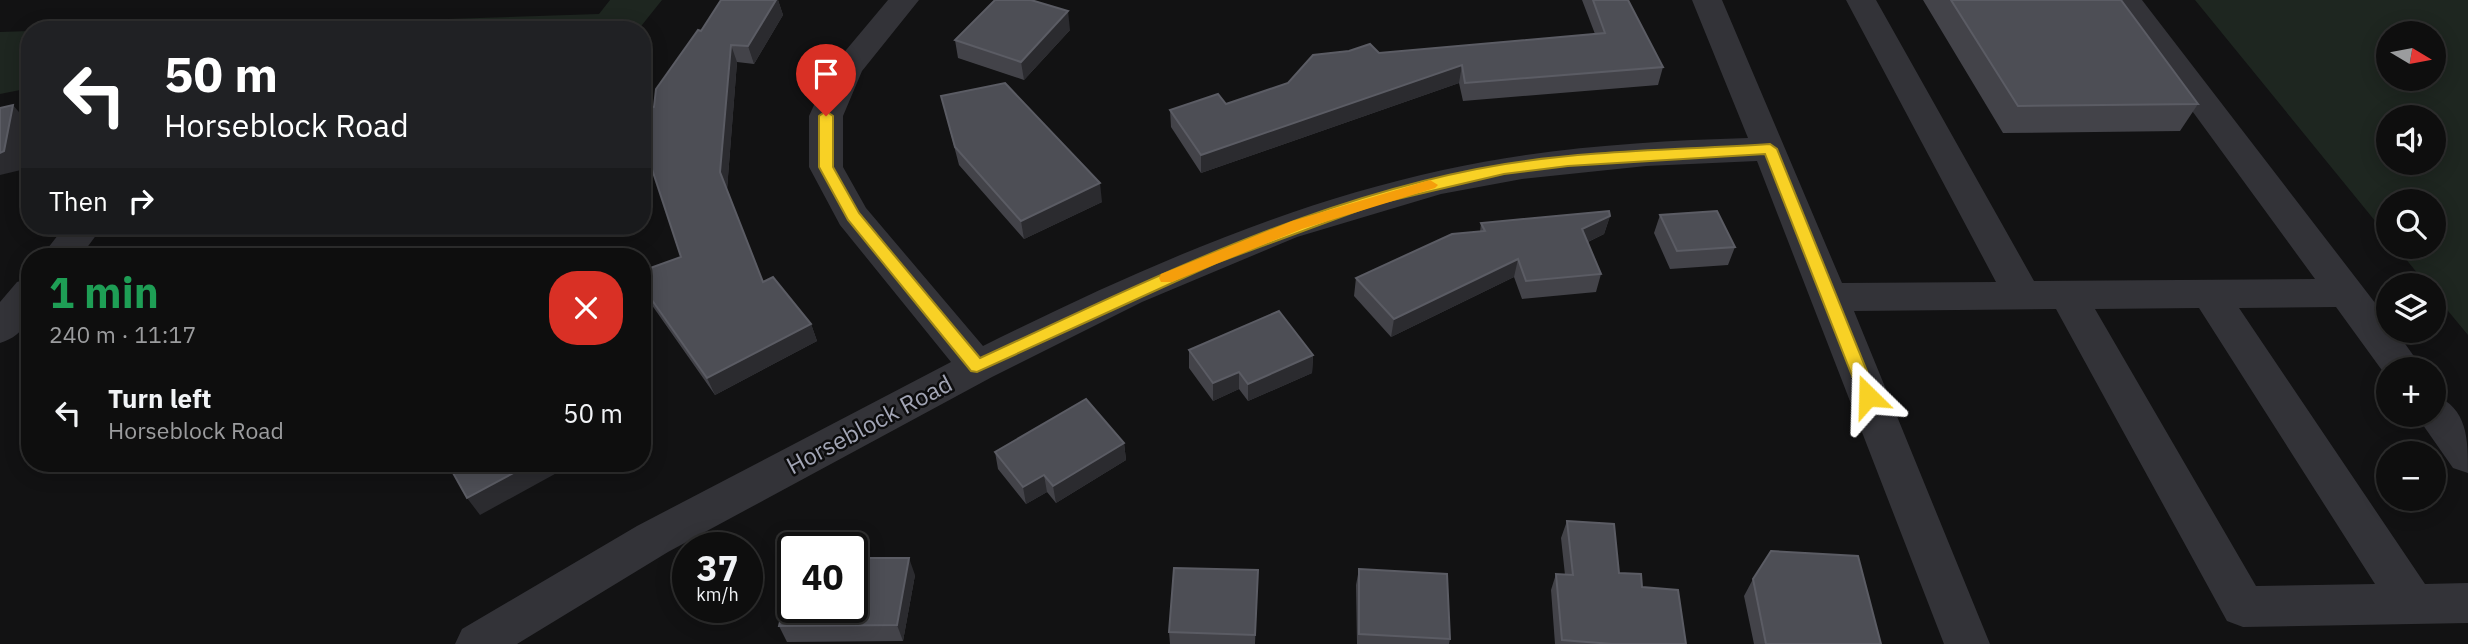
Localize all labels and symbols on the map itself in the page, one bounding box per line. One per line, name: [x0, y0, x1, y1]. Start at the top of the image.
north arrow: [2376, 21, 2446, 91]
pin: [796, 44, 856, 116]
position arrow: [1831, 359, 1905, 433]
street label: Horseblock Road: [780, 367, 958, 481]
speed limit sign: 40: [777, 532, 868, 623]

